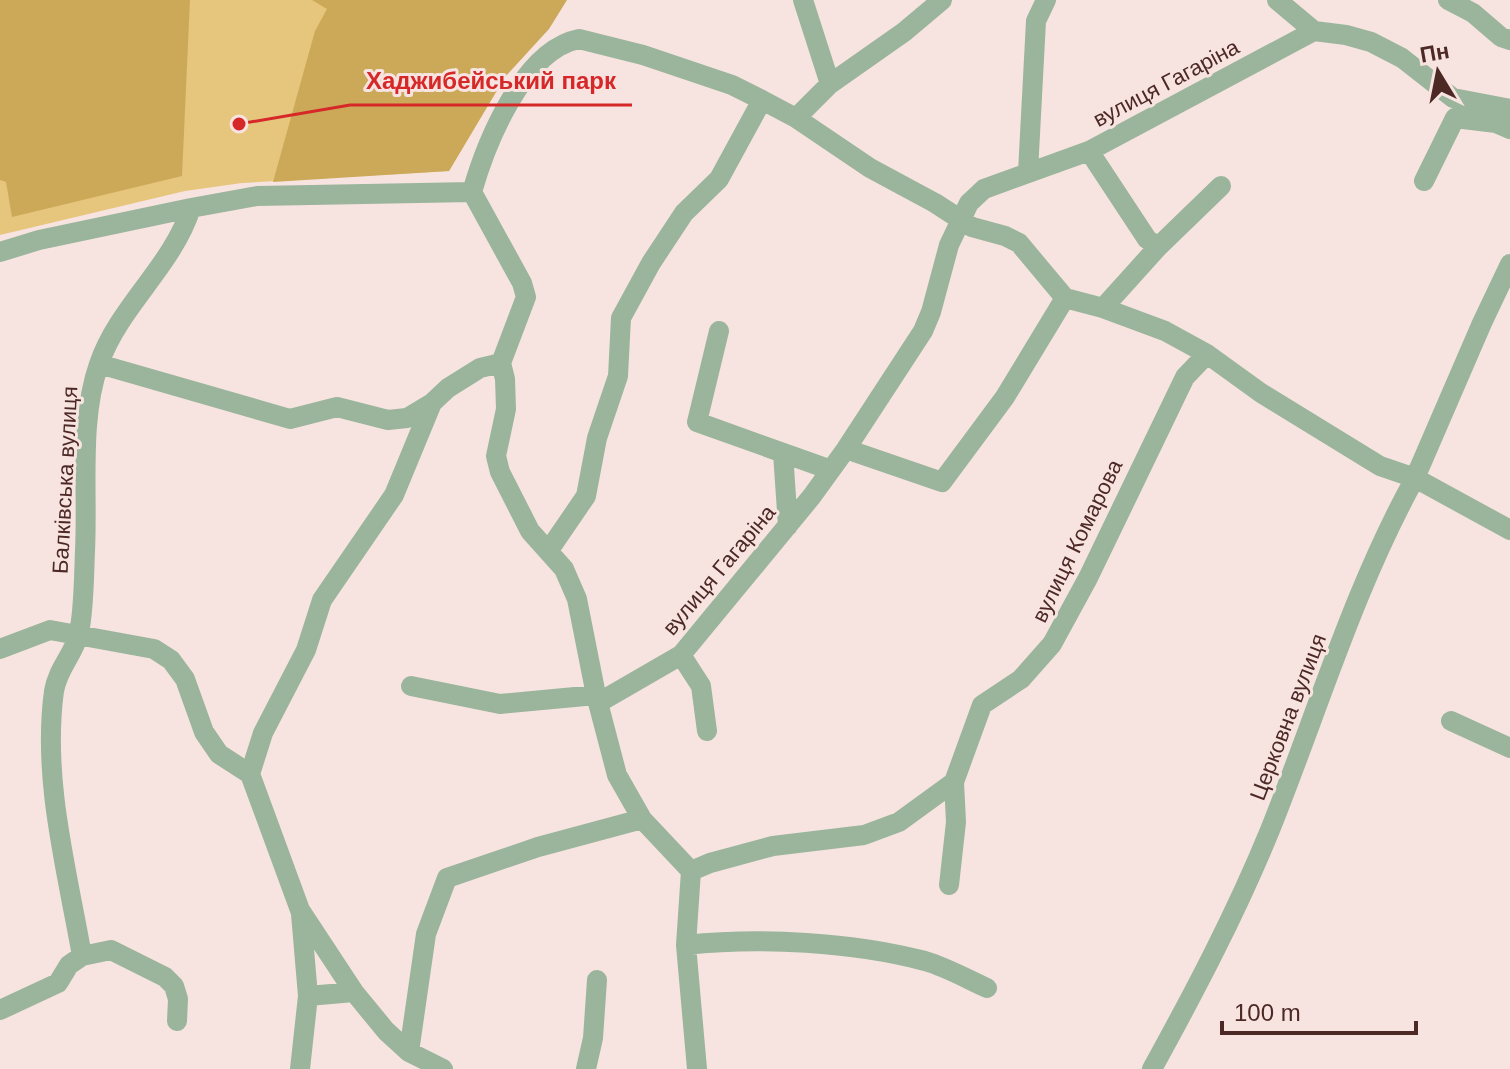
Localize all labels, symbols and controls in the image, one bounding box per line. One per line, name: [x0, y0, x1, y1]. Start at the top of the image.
north arrow: [1398, 32, 1478, 112]
street label: вулиця Гагаріна: [1089, 34, 1244, 132]
text: Пн: [1418, 38, 1451, 68]
callout: Хаджибейський парк: [350, 57, 632, 105]
text: Хаджибейський парк: [366, 67, 617, 94]
street label: Балківська вулиця: [48, 386, 82, 574]
street label: вулиця Комарова: [1027, 455, 1128, 626]
street label: вулиця Гагаріна: [657, 499, 781, 640]
street label: Церковна вулиця: [1245, 630, 1331, 804]
scale bar: [1222, 985, 1416, 1035]
text: 100 m: [1234, 999, 1301, 1026]

